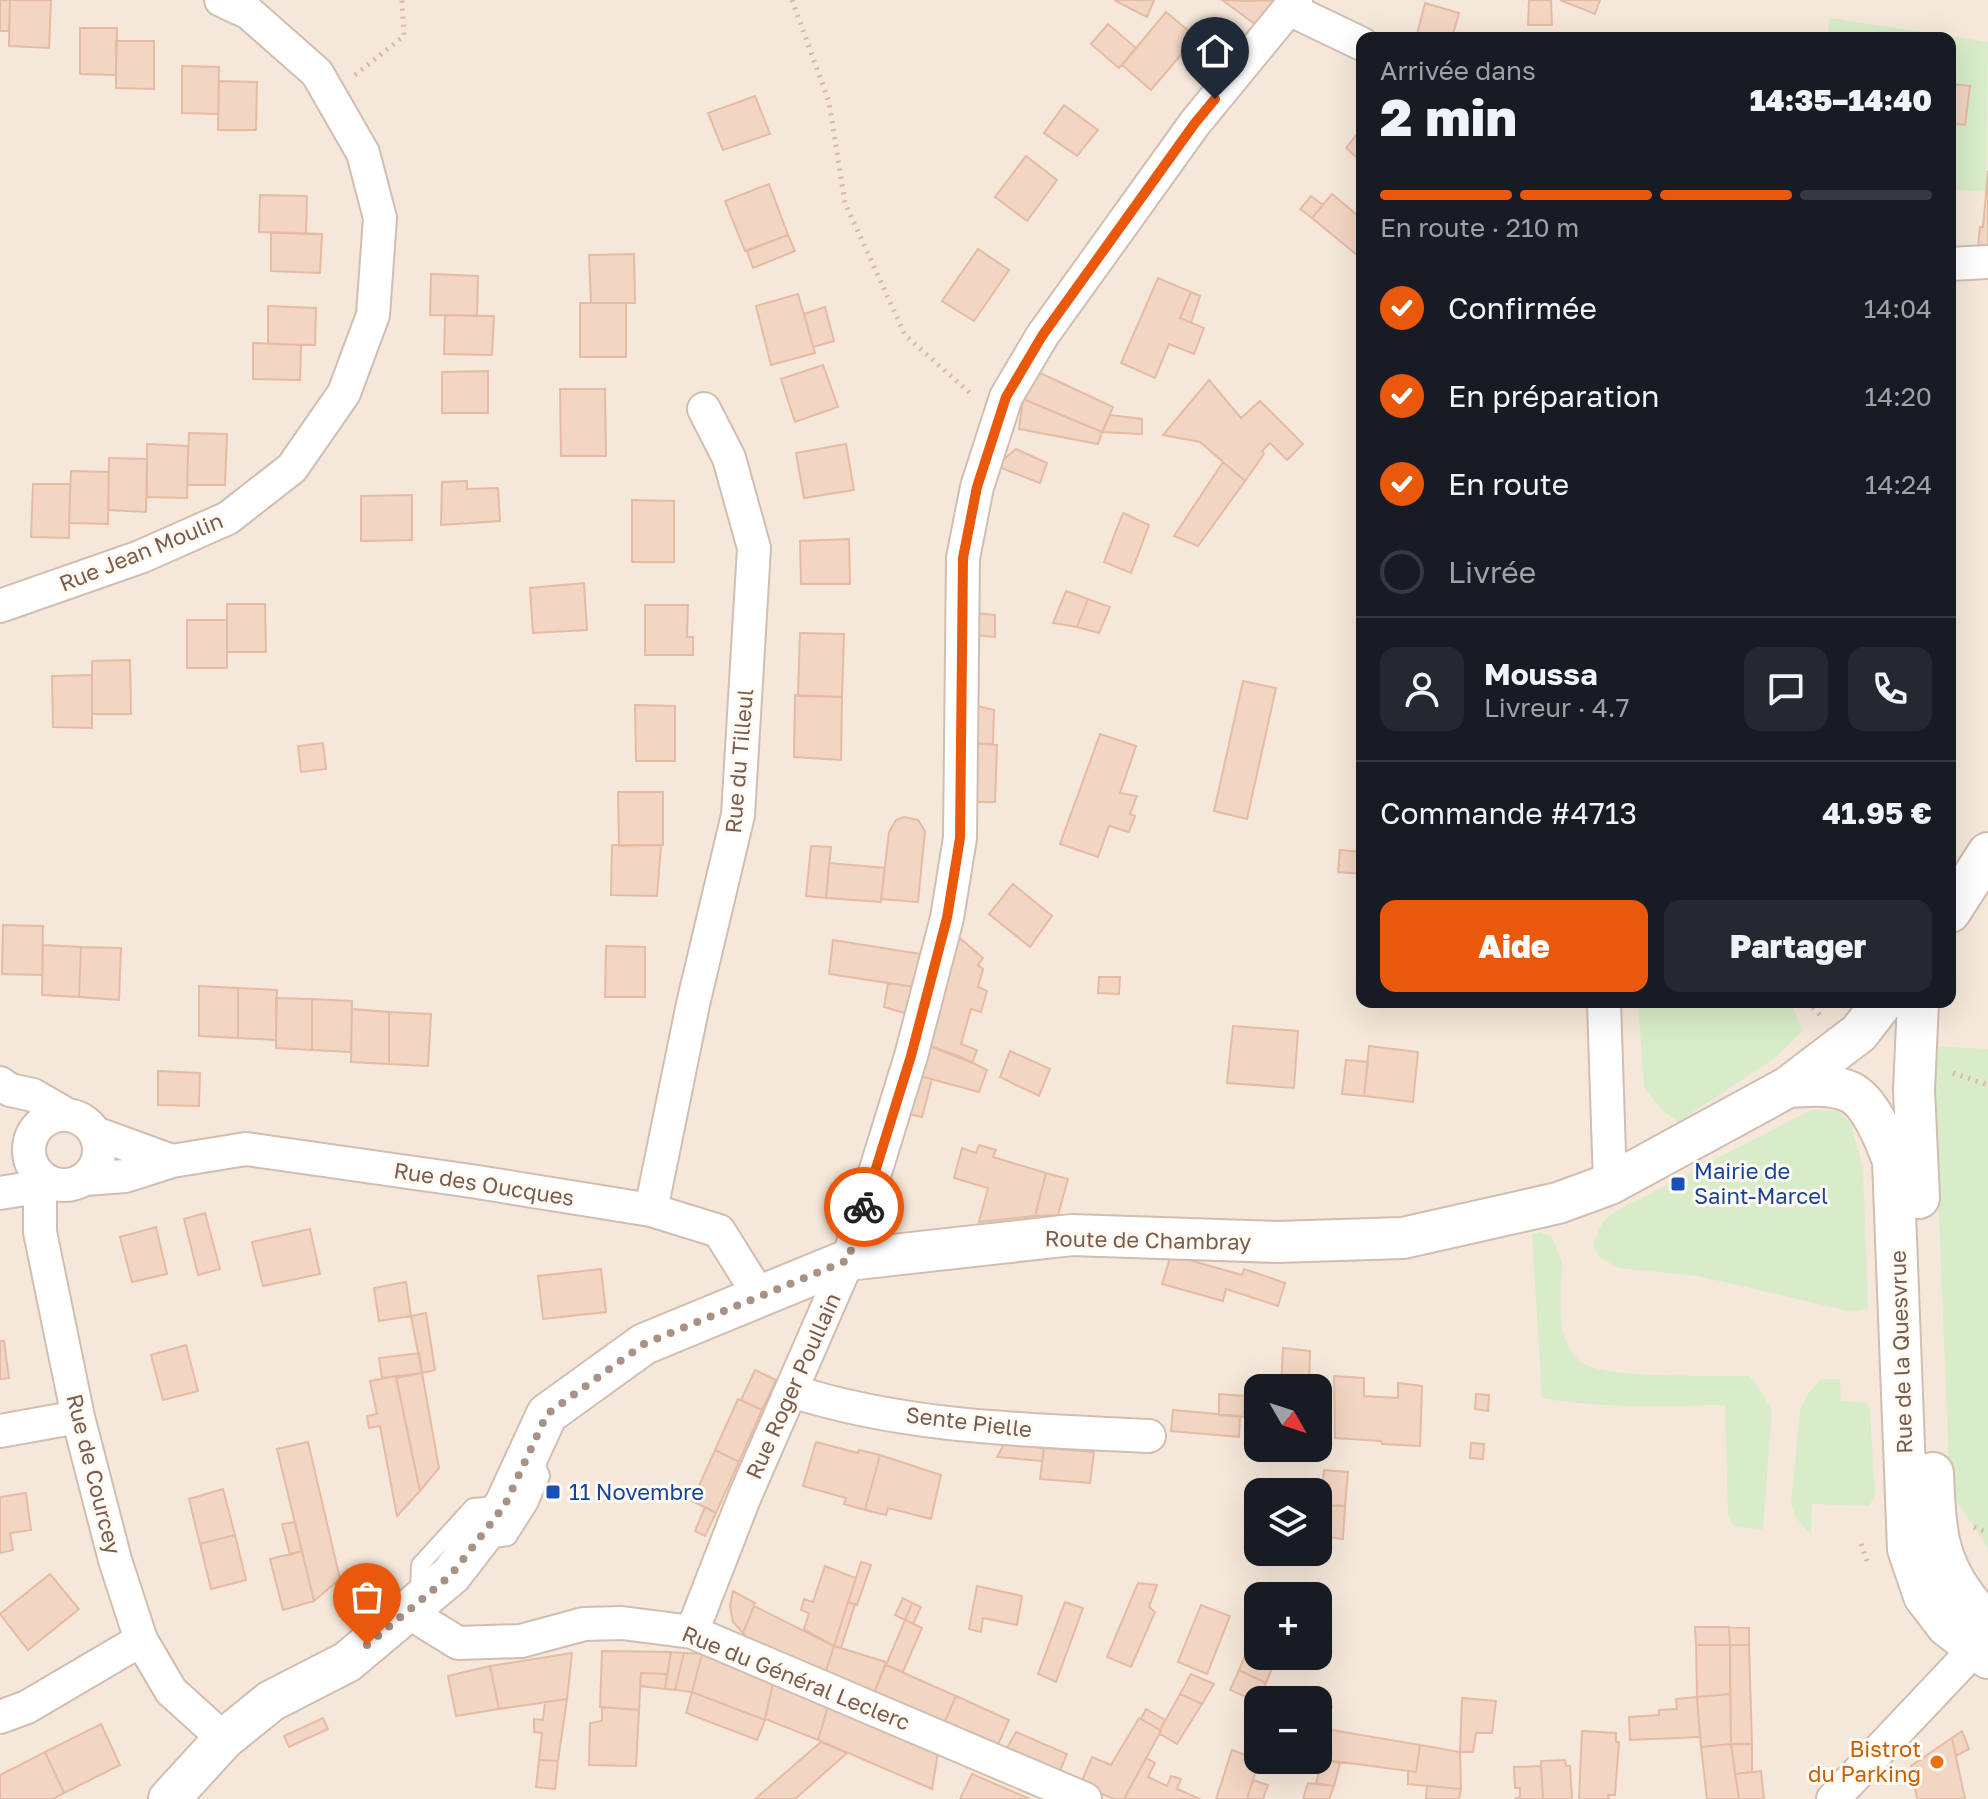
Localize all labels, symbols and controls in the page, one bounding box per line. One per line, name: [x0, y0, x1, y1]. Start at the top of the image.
pin: [1181, 17, 1249, 99]
icon: home: [1193, 29, 1237, 73]
text: Arrivée dans: [1380, 55, 1536, 86]
text: 14:35–14:40: [1750, 82, 1932, 118]
text: 2 min: [1380, 85, 1517, 147]
text: En route · 210 m: [1380, 212, 1579, 243]
icon: check: [1380, 286, 1424, 330]
text: Confirmée: [1448, 290, 1597, 326]
text: 14:04: [1864, 293, 1932, 324]
icon: check: [1380, 374, 1424, 418]
text: En préparation: [1448, 378, 1659, 414]
text: 14:20: [1865, 381, 1932, 412]
icon: check: [1380, 462, 1424, 506]
text: En route: [1448, 466, 1569, 502]
text: 14:24: [1865, 469, 1932, 500]
street label: Rue Jean Moulin: [55, 506, 227, 597]
text: Livrée: [1448, 554, 1536, 590]
button: person: [1380, 647, 1464, 731]
button: chat: [1744, 647, 1828, 731]
button: phone: [1848, 647, 1932, 731]
text: Moussa: [1484, 656, 1598, 692]
street label: Rue du Tilleul: [719, 688, 758, 834]
text: Livreur · 4.7: [1484, 692, 1629, 723]
text: Commande #4713: [1380, 795, 1637, 831]
text: 41.95 €: [1822, 795, 1932, 831]
button: Aide: [1380, 900, 1648, 992]
button: Partager: [1664, 900, 1932, 992]
street label: Rue des Oucques: [392, 1156, 576, 1211]
place label: Mairie de Saint-Marcel: [1694, 1157, 1828, 1209]
courier: [824, 1167, 904, 1247]
marker: Mairie de Saint-Marcel: [1669, 1175, 1687, 1193]
icon: bike: [842, 1185, 886, 1229]
street label: Route de Chambray: [1044, 1224, 1252, 1255]
street label: Rue de la Quesvrue: [1883, 1250, 1918, 1454]
street label: Rue Roger Poullain: [739, 1288, 846, 1483]
north arrow: [1244, 1374, 1332, 1462]
map controls: [1244, 1374, 1332, 1774]
street label: Rue de Courcey: [62, 1391, 127, 1557]
street label: Sente Pielle: [904, 1400, 1034, 1443]
place label: 11 Novembre: [569, 1478, 704, 1505]
button: layers: [1244, 1478, 1332, 1566]
marker: 11 Novembre: [544, 1483, 562, 1501]
pin: [333, 1563, 401, 1645]
icon: bag: [345, 1575, 389, 1619]
button: +: [1244, 1582, 1332, 1670]
street label: Rue du Général Leclerc: [678, 1619, 914, 1736]
button: −: [1244, 1686, 1332, 1774]
place label: Bistrot du Parking: [1808, 1735, 1921, 1787]
marker: Bistrot du Parking: [1928, 1753, 1946, 1771]

